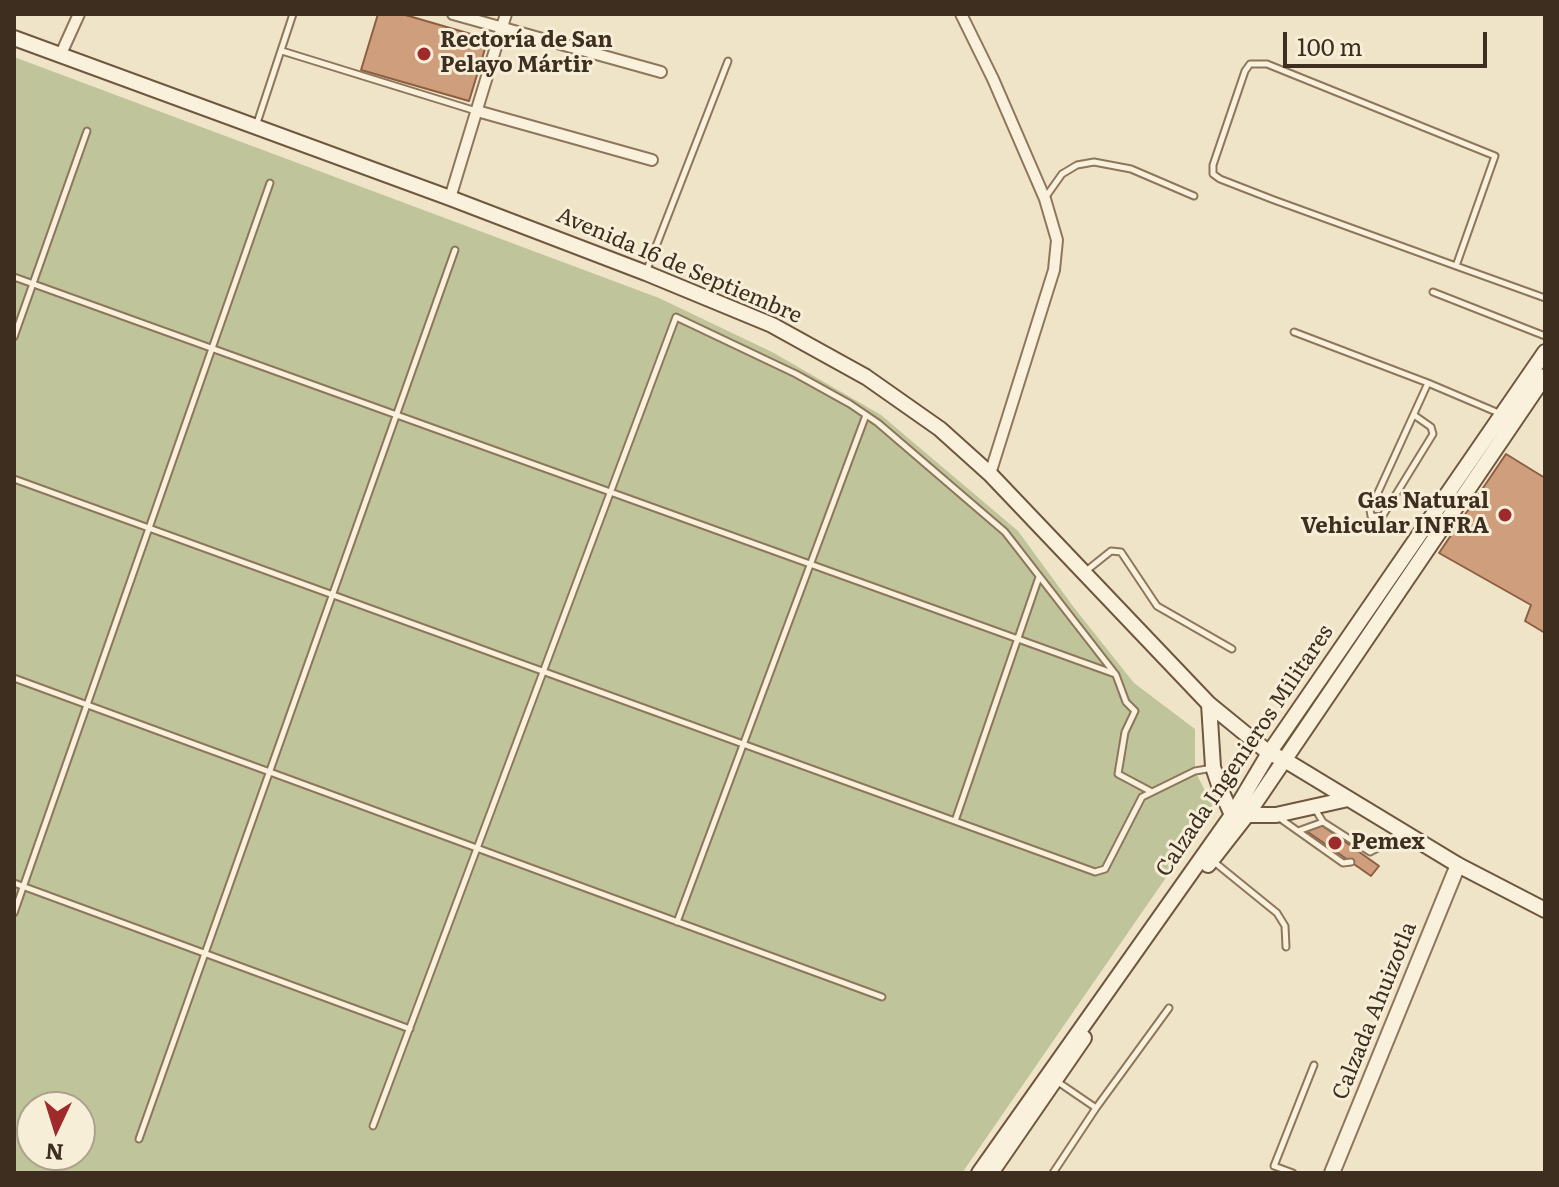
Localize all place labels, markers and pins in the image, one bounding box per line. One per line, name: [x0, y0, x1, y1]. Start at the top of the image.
place label: Rectoría de San Pelayo Mártir: [440, 28, 613, 80]
marker: Rectoría de San Pelayo Mártir: [415, 45, 433, 63]
place label: Gas Natural Vehicular INFRA: [1301, 489, 1489, 540]
marker: Gas Natural Vehicular INFRA: [1496, 506, 1514, 524]
place label: Pemex: [1351, 830, 1425, 856]
marker: Pemex: [1326, 834, 1344, 852]

